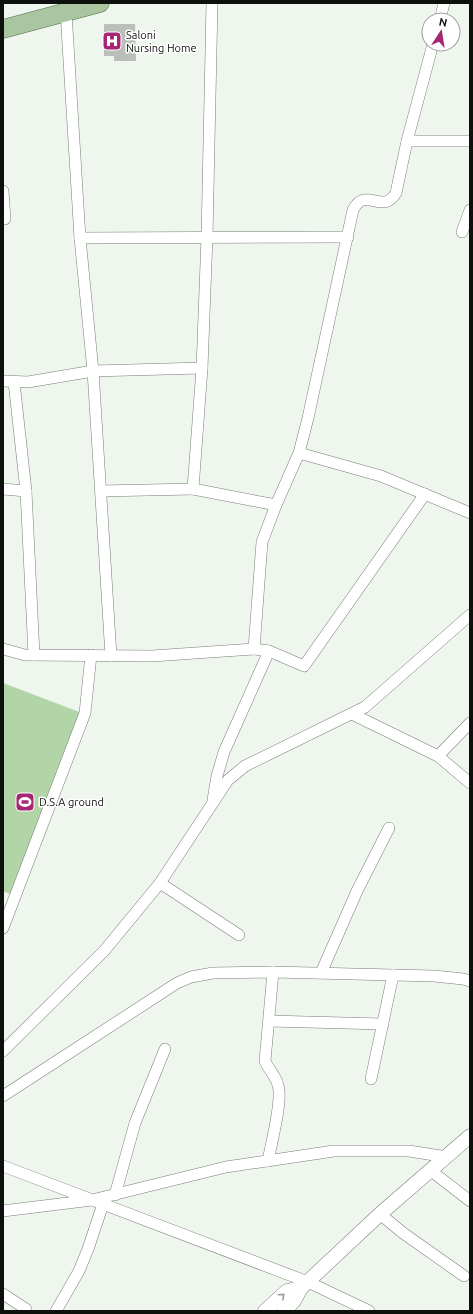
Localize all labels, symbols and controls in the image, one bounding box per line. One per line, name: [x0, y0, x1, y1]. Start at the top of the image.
north arrow: [421, 12, 461, 52]
text: N: [438, 15, 448, 29]
place label: Saloni Nursing Home: [126, 29, 197, 54]
hospital icon: Saloni Nursing Home: [101, 30, 123, 52]
sports icon: D.S.A ground: [14, 791, 36, 813]
place label: D.S.A ground: [39, 796, 104, 808]
one-way arrow: [277, 1294, 284, 1301]

